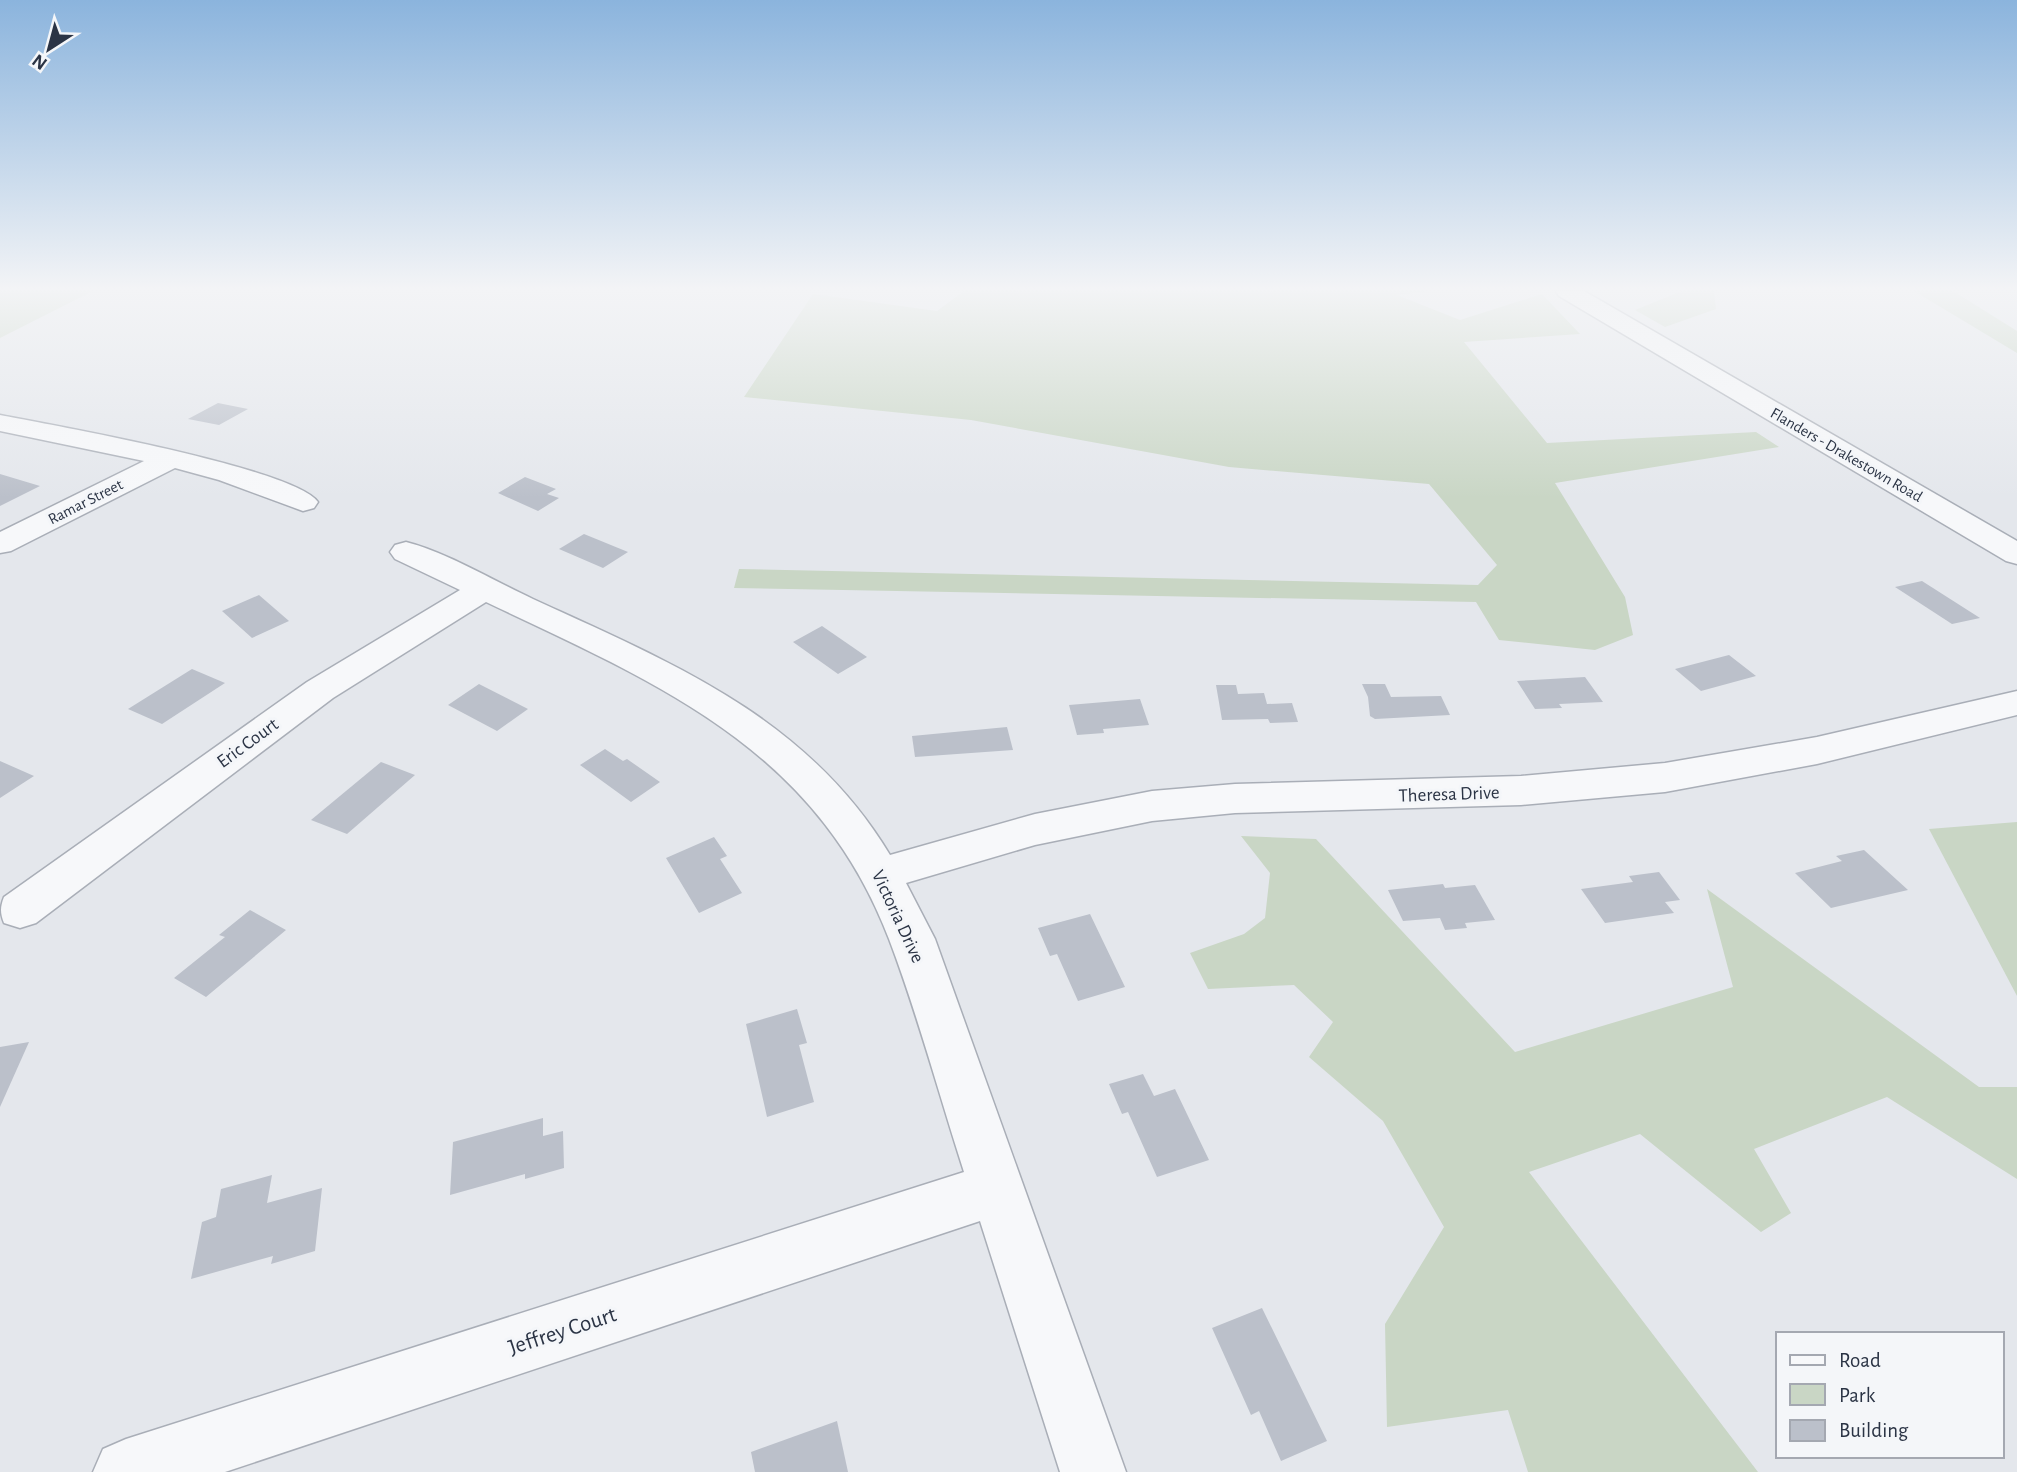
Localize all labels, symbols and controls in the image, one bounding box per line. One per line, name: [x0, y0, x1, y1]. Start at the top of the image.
north arrow: [14, 14, 84, 84]
text: N: [29, 50, 51, 73]
street label: Flanders - Drakestown Road: [1768, 405, 1925, 505]
street label: Ramar Street: [46, 476, 125, 527]
street label: Eric Court: [214, 715, 282, 772]
street label: Theresa Drive: [1398, 783, 1500, 806]
street label: Victoria Drive: [868, 867, 927, 966]
street label: Jeffrey Court: [506, 1303, 620, 1360]
legend: [1776, 1332, 2003, 1458]
text: Road: [1839, 1350, 1881, 1371]
text: Park: [1839, 1385, 1876, 1406]
text: Building: [1839, 1420, 1909, 1441]

